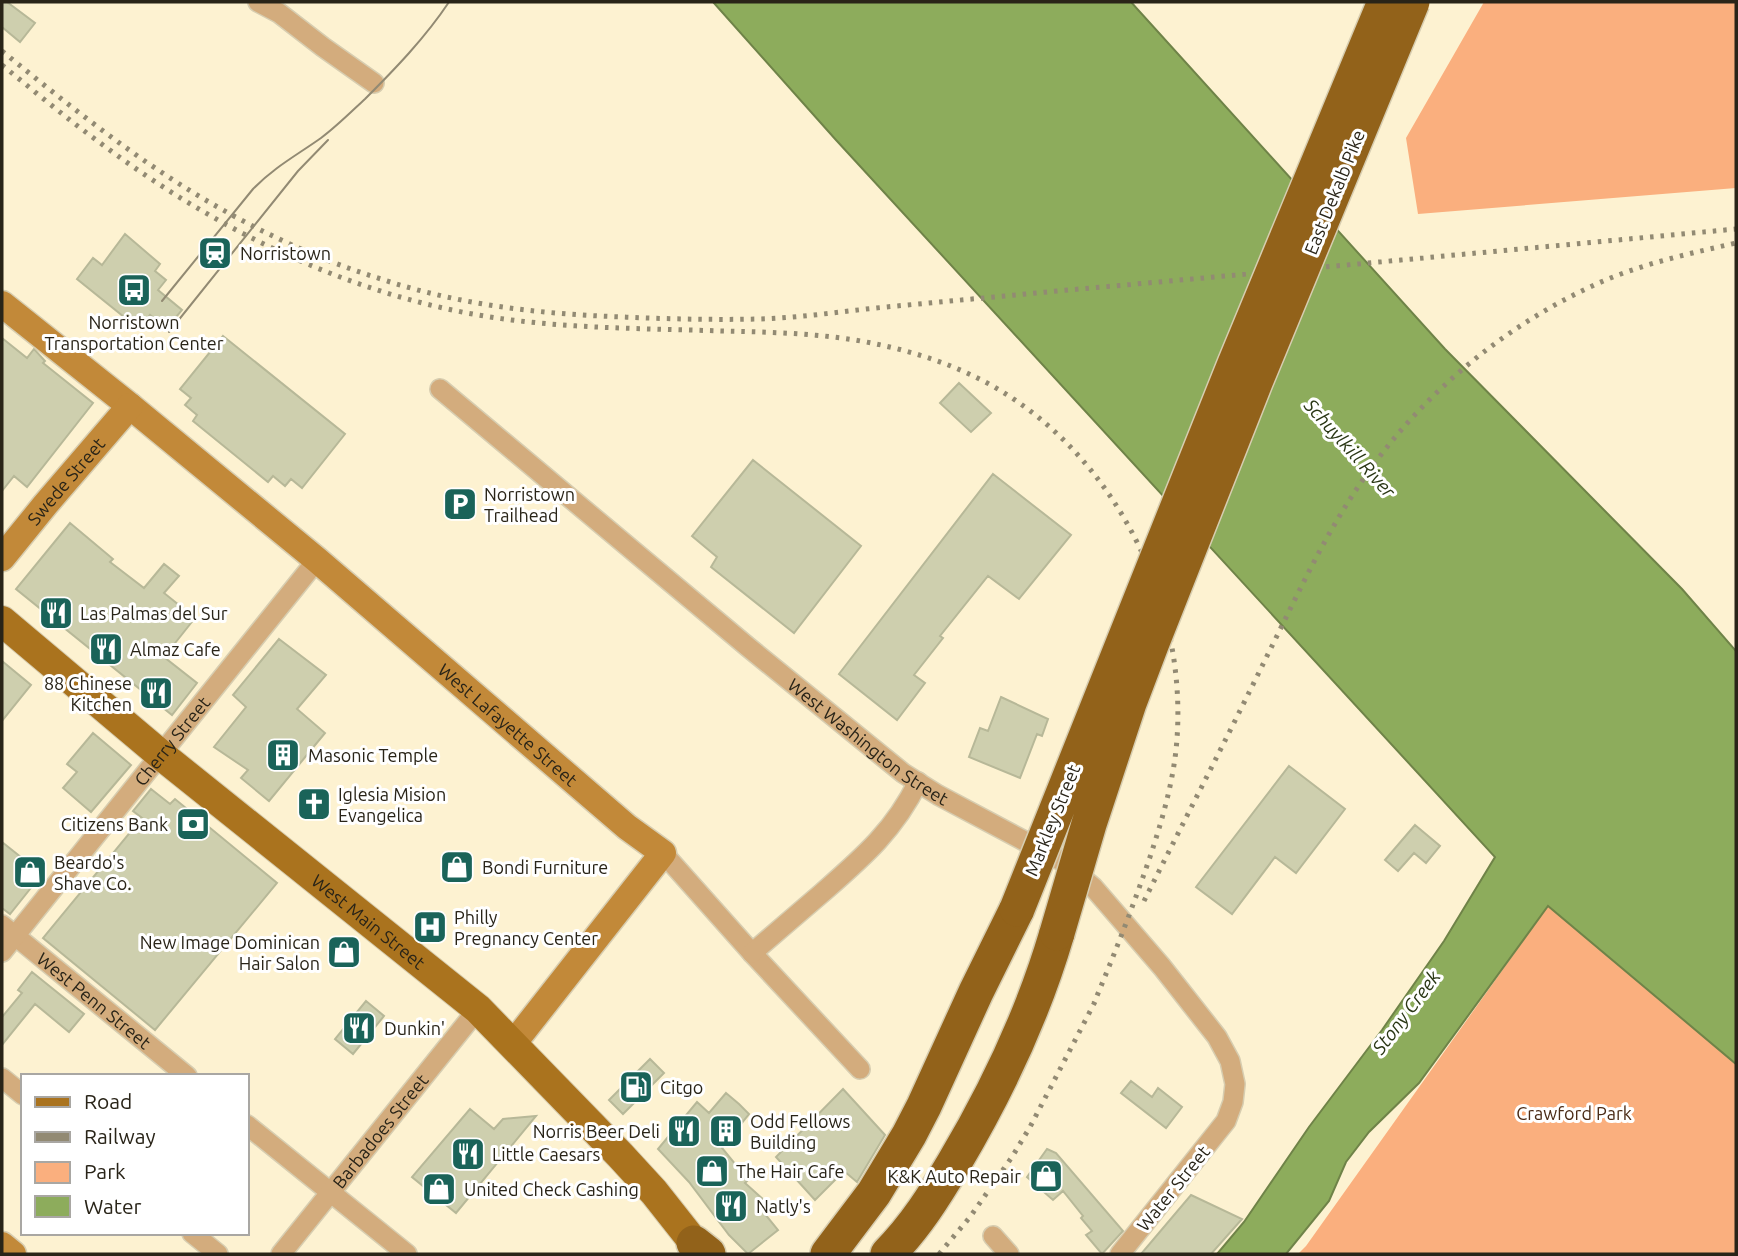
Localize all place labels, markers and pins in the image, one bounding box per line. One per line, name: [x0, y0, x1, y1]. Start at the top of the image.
station icon: Norristown: [196, 234, 234, 272]
place label: Norristown: [240, 243, 331, 263]
bus stop icon: Norristown Transportation Center: [115, 271, 153, 309]
place label: Norristown Transportation Center: [44, 312, 224, 353]
place label: Norristown Trailhead: [484, 484, 575, 525]
parking icon: Norristown Trailhead: [441, 485, 479, 523]
restaurant icon: Las Palmas del Sur: [37, 594, 75, 632]
place label: Las Palmas del Sur: [80, 603, 228, 623]
restaurant icon: Almaz Cafe: [87, 630, 125, 668]
place label: Almaz Cafe: [130, 639, 221, 659]
place label: 88 Chinese Kitchen: [44, 673, 132, 714]
restaurant icon: 88 Chinese Kitchen: [137, 674, 175, 712]
building icon: Masonic Temple: [264, 736, 302, 774]
place label: Masonic Temple: [308, 745, 438, 765]
place label: Iglesia Mision Evangelica: [338, 784, 446, 825]
church icon: Iglesia Mision Evangelica: [295, 785, 333, 823]
bank icon: Citizens Bank: [174, 805, 212, 843]
place label: Citizens Bank: [61, 814, 168, 834]
shop icon: Bondi Furniture: [438, 848, 476, 886]
place label: Beardo's Shave Co.: [54, 852, 132, 893]
shop icon: Beardo's Shave Co.: [11, 853, 49, 891]
place label: Bondi Furniture: [482, 857, 608, 877]
place label: Philly Pregnancy Center: [454, 907, 598, 948]
hospital icon: Philly Pregnancy Center: [411, 908, 449, 946]
place label: New Image Dominican Hair Salon: [140, 932, 320, 973]
shop icon: New Image Dominican Hair Salon: [325, 933, 363, 971]
restaurant icon: Dunkin': [340, 1009, 378, 1047]
place label: Dunkin': [384, 1018, 445, 1038]
fuel station icon: Citgo: [617, 1068, 655, 1106]
place label: Citgo: [660, 1077, 703, 1097]
place label: Odd Fellows Building: [750, 1111, 850, 1152]
restaurant icon: Norris Beer Deli: [665, 1112, 703, 1150]
building icon: Odd Fellows Building: [707, 1112, 745, 1150]
place label: Norris Beer Deli: [533, 1121, 660, 1141]
restaurant icon: Little Caesars: [449, 1135, 487, 1173]
place label: Little Caesars: [492, 1144, 601, 1164]
shop icon: The Hair Cafe: [693, 1152, 731, 1190]
shop icon: K&K Auto Repair: [1027, 1157, 1065, 1195]
place label: The Hair Cafe: [736, 1161, 845, 1181]
place label: K&K Auto Repair: [887, 1166, 1021, 1186]
shop icon: United Check Cashing: [420, 1170, 458, 1208]
place label: United Check Cashing: [464, 1179, 639, 1199]
restaurant icon: Natly's: [712, 1187, 750, 1225]
place label: Natly's: [756, 1196, 811, 1216]

